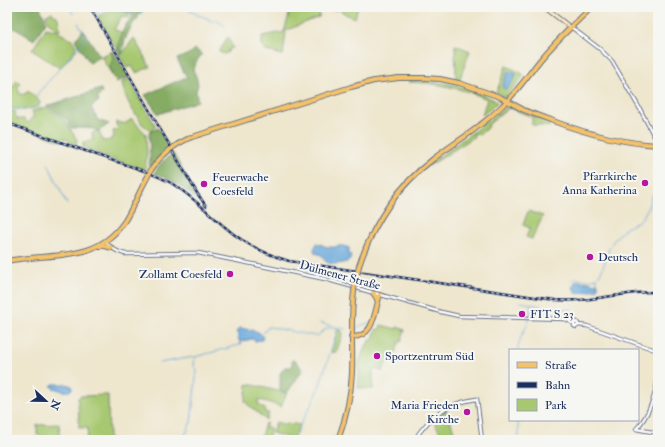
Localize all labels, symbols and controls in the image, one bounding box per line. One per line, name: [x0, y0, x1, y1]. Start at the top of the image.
place label: Pfarrkirche Anna Katherina: [561, 169, 638, 198]
place label: Feuerwache Coesfeld: [212, 170, 268, 199]
marker: Pfarrkirche Anna Katherina: [640, 178, 650, 188]
marker: Feuerwache Coesfeld: [199, 179, 209, 189]
place label: Deutsch: [598, 250, 639, 265]
marker: Deutsch: [585, 252, 595, 262]
street label: Dülmener Straße: [298, 257, 382, 293]
place label: Zollamt Coesfeld: [139, 267, 222, 282]
marker: Zollamt Coesfeld: [225, 269, 235, 279]
place label: FIT S 23: [530, 307, 574, 322]
marker: FIT S 23: [517, 309, 527, 319]
place label: Sportzentrum Süd: [385, 349, 474, 364]
legend: [509, 349, 639, 421]
marker: Sportzentrum Süd: [372, 351, 382, 361]
text: Straße: [545, 358, 576, 373]
text: Bahn: [545, 378, 570, 393]
north arrow: [26, 381, 66, 421]
text: N: [47, 397, 63, 413]
place label: Maria Frieden Kirche: [390, 398, 459, 427]
text: Park: [545, 398, 567, 413]
marker: Maria Frieden Kirche: [462, 407, 472, 417]

